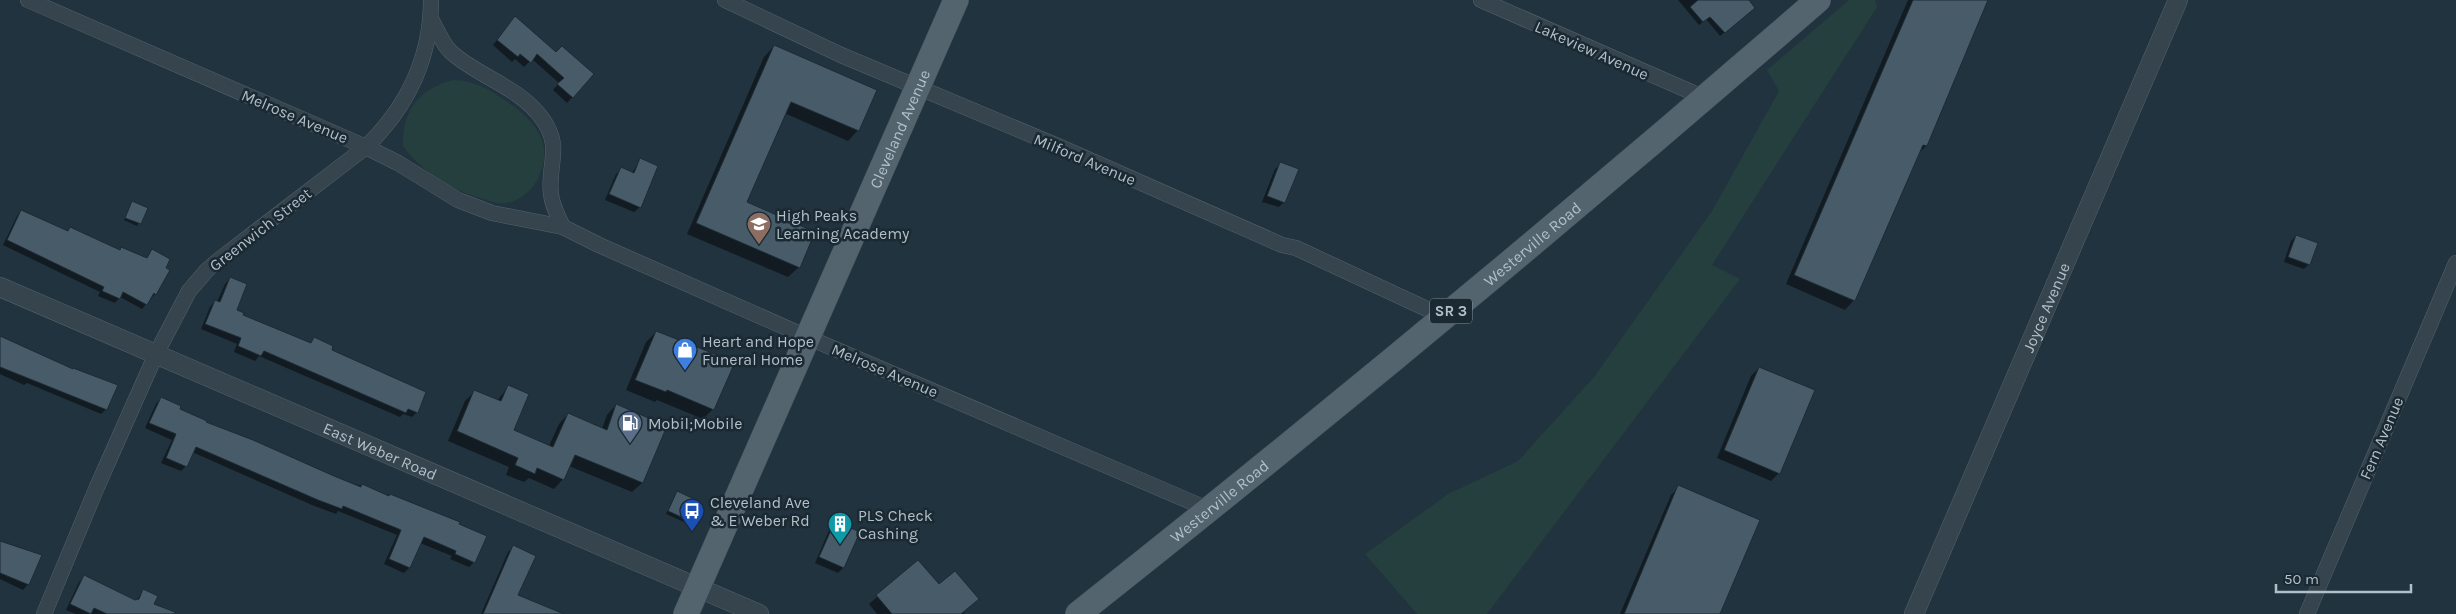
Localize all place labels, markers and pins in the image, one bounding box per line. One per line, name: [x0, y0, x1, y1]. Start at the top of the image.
place label: High Peaks Learning Academy: [776, 206, 910, 243]
school or university icon: High Peaks Learning Academy: [746, 211, 772, 245]
place label: Heart and Hope Funeral Home: [702, 332, 814, 369]
shop icon: Heart and Hope Funeral Home: [672, 337, 698, 371]
fuel station icon: Mobil;Mobile: [617, 410, 643, 444]
place label: Mobil;Mobile: [648, 414, 742, 433]
place label: Cleveland Ave & E Weber Rd: [710, 493, 810, 530]
bus stop icon: Cleveland Ave & E Weber Rd: [679, 498, 705, 532]
place label: PLS Check Cashing: [858, 506, 933, 543]
building icon: PLS Check Cashing: [827, 511, 853, 545]

